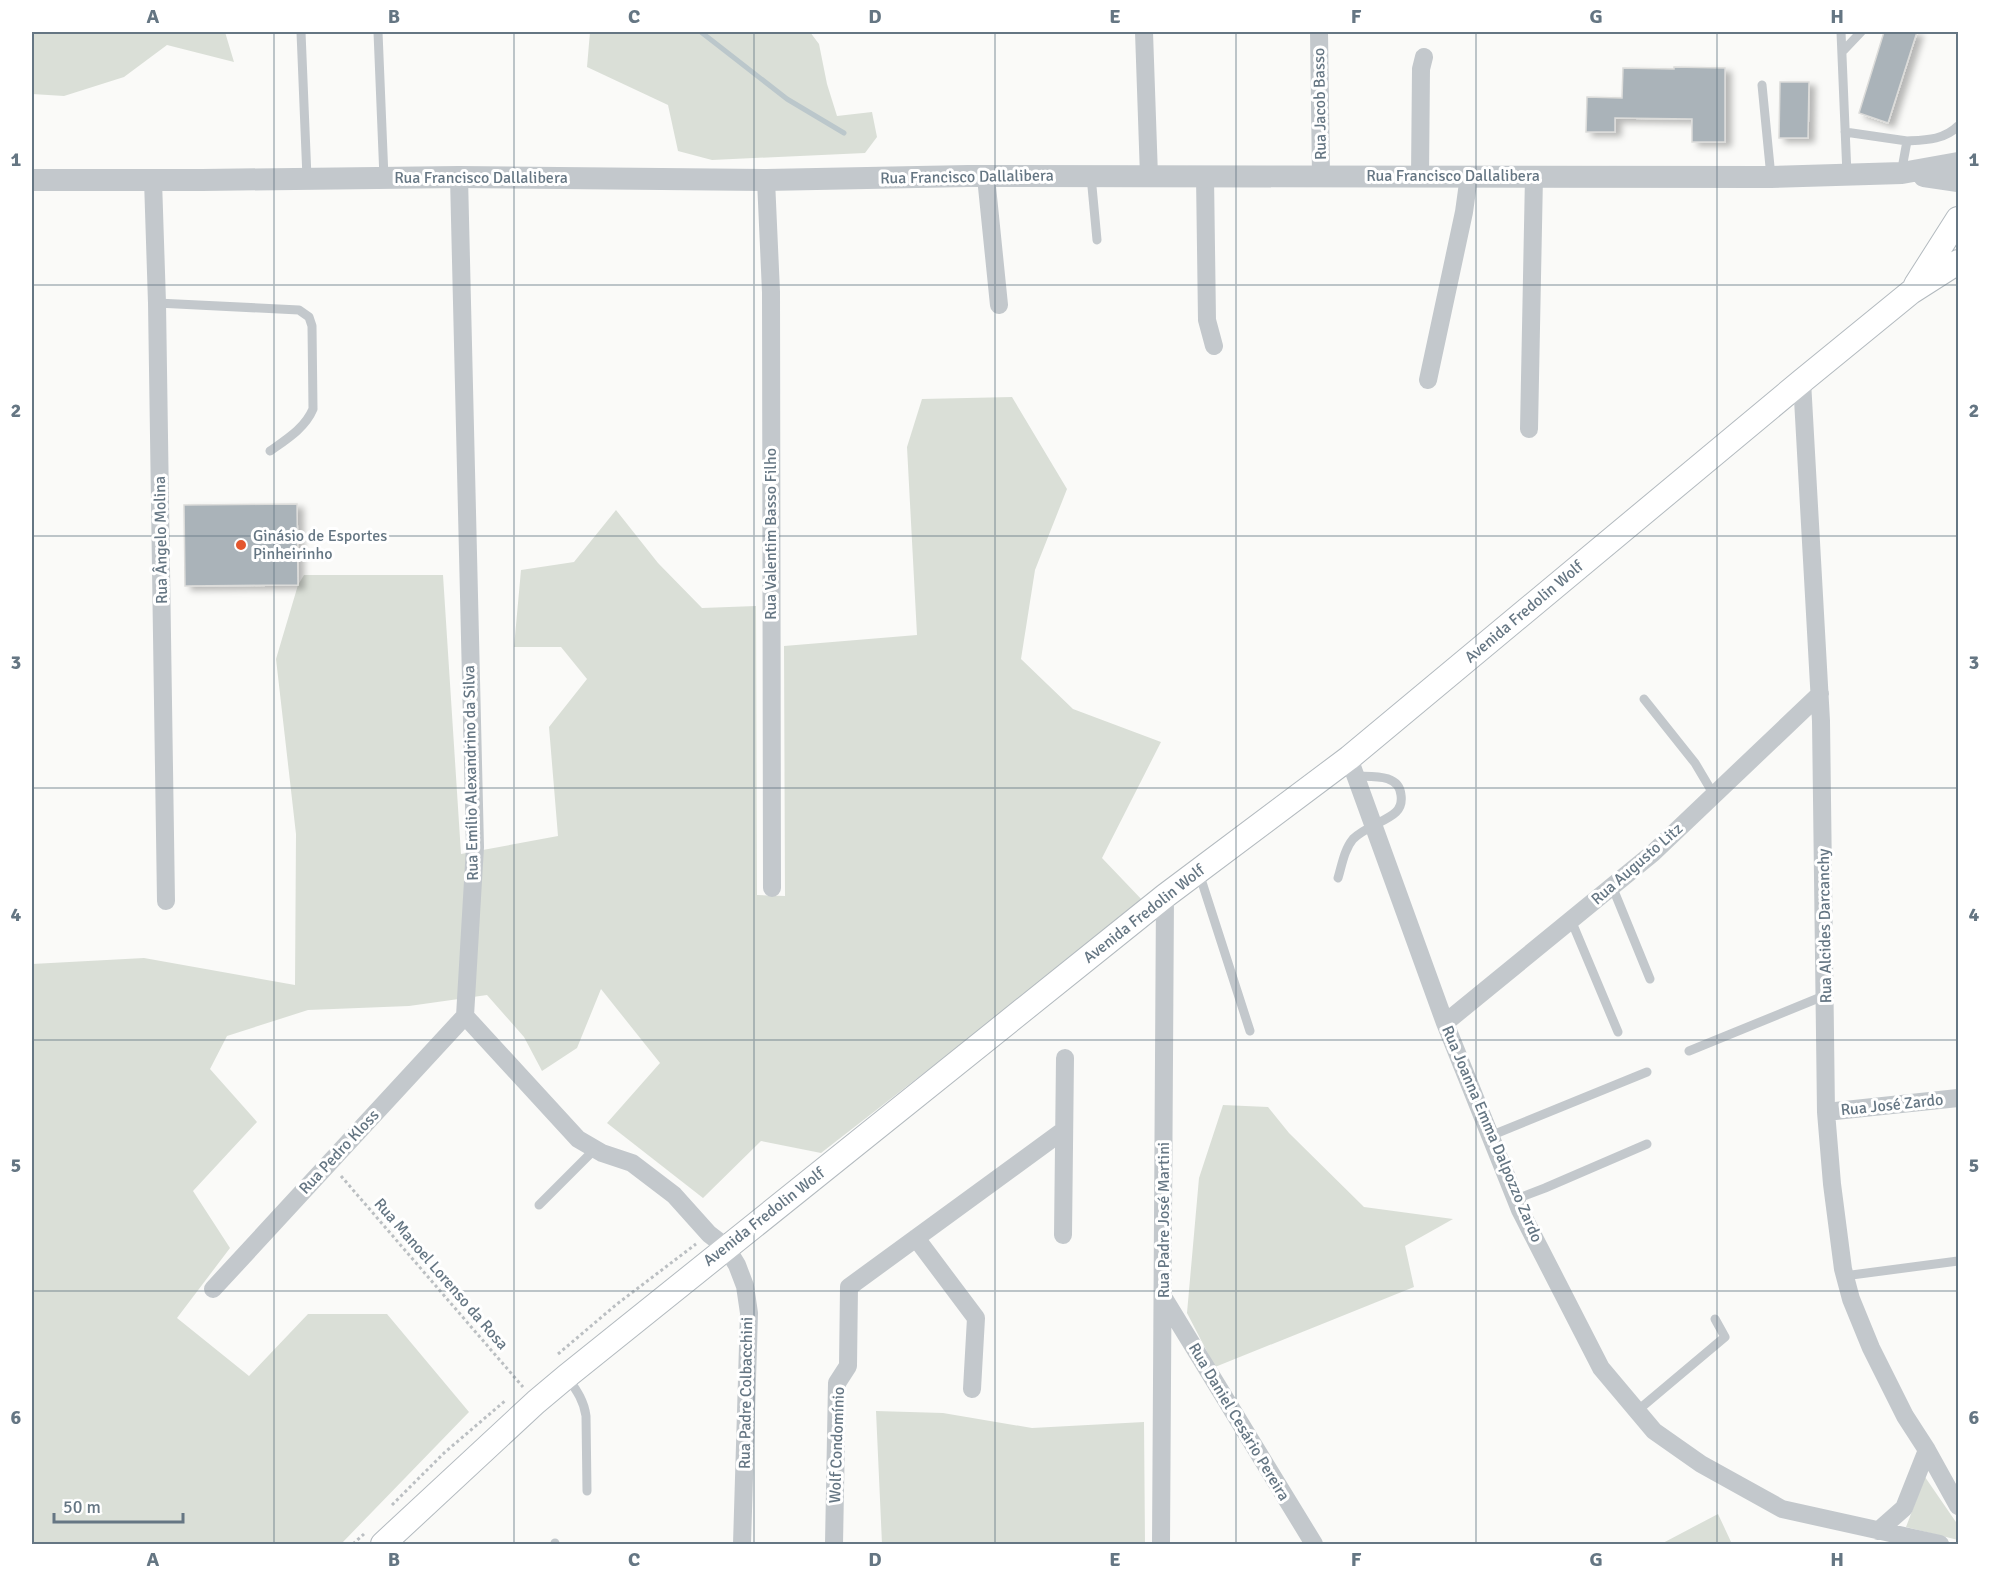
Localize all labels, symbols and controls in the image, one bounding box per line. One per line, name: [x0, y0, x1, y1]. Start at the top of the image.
text: A: [147, 4, 160, 29]
text: B: [388, 4, 400, 29]
text: C: [628, 4, 640, 29]
text: D: [868, 4, 882, 29]
text: E: [1109, 4, 1121, 29]
text: F: [1351, 4, 1362, 29]
text: G: [1589, 4, 1603, 29]
text: H: [1830, 4, 1844, 29]
street label: Rua Jacob Basso: [1309, 48, 1331, 160]
text: 1: [11, 147, 22, 172]
text: 1: [1969, 147, 1980, 172]
street label: Rua Francisco Dallalibera: [880, 165, 1054, 189]
street label: Rua Francisco Dallalibera: [1366, 166, 1540, 186]
street label: Rua Francisco Dallalibera: [394, 168, 568, 188]
text: 2: [11, 398, 21, 423]
text: 2: [1969, 398, 1979, 423]
street label: Rua Valentim Basso Filho: [761, 448, 781, 620]
street label: Rua Ângelo Molina: [150, 476, 172, 604]
place label: Ginásio de Esportes Pinheirinho: [253, 526, 387, 564]
marker: Ginásio de Esportes Pinheirinho: [234, 538, 248, 552]
street label: Avenida Fredolin Wolf: [1461, 556, 1588, 667]
text: 3: [11, 650, 21, 675]
text: 3: [1969, 650, 1979, 675]
street label: Rua Emílio Alexandrino da Silva: [459, 665, 483, 881]
street label: Rua Augusto Litz: [1587, 819, 1687, 909]
street label: Rua Alcides Darcanchy: [1814, 848, 1836, 1003]
street label: Avenida Fredolin Wolf: [1079, 860, 1209, 968]
text: 4: [11, 902, 22, 927]
text: 4: [1969, 902, 1980, 927]
street label: Rua Joanna Emma Dalpozzo Zardo: [1437, 1023, 1547, 1245]
street label: Rua José Zardo: [1840, 1090, 1944, 1120]
street label: Rua Pedro Kloss: [295, 1105, 383, 1199]
street label: Rua Padre José Martini: [1154, 1142, 1174, 1298]
text: 5: [11, 1153, 21, 1178]
text: 5: [1969, 1153, 1979, 1178]
street label: Avenida Fredolin Wolf: [699, 1163, 829, 1271]
street label: Rua Manoel Lorenso da Rosa: [370, 1194, 512, 1354]
street label: Rua Padre Colbacchini: [735, 1317, 757, 1469]
street label: Rua Daniel Cesário Pereira: [1184, 1339, 1294, 1505]
street label: Wolf Condomínio: [825, 1386, 849, 1504]
text: 6: [11, 1405, 22, 1430]
text: 6: [1969, 1405, 1980, 1430]
scale bar: [54, 1486, 183, 1524]
text: 50 m: [63, 1496, 101, 1518]
text: A: [147, 1547, 160, 1572]
text: B: [388, 1547, 400, 1572]
text: C: [628, 1547, 640, 1572]
text: D: [868, 1547, 882, 1572]
text: E: [1109, 1547, 1121, 1572]
text: F: [1351, 1547, 1362, 1572]
text: G: [1589, 1547, 1603, 1572]
text: H: [1830, 1547, 1844, 1572]

